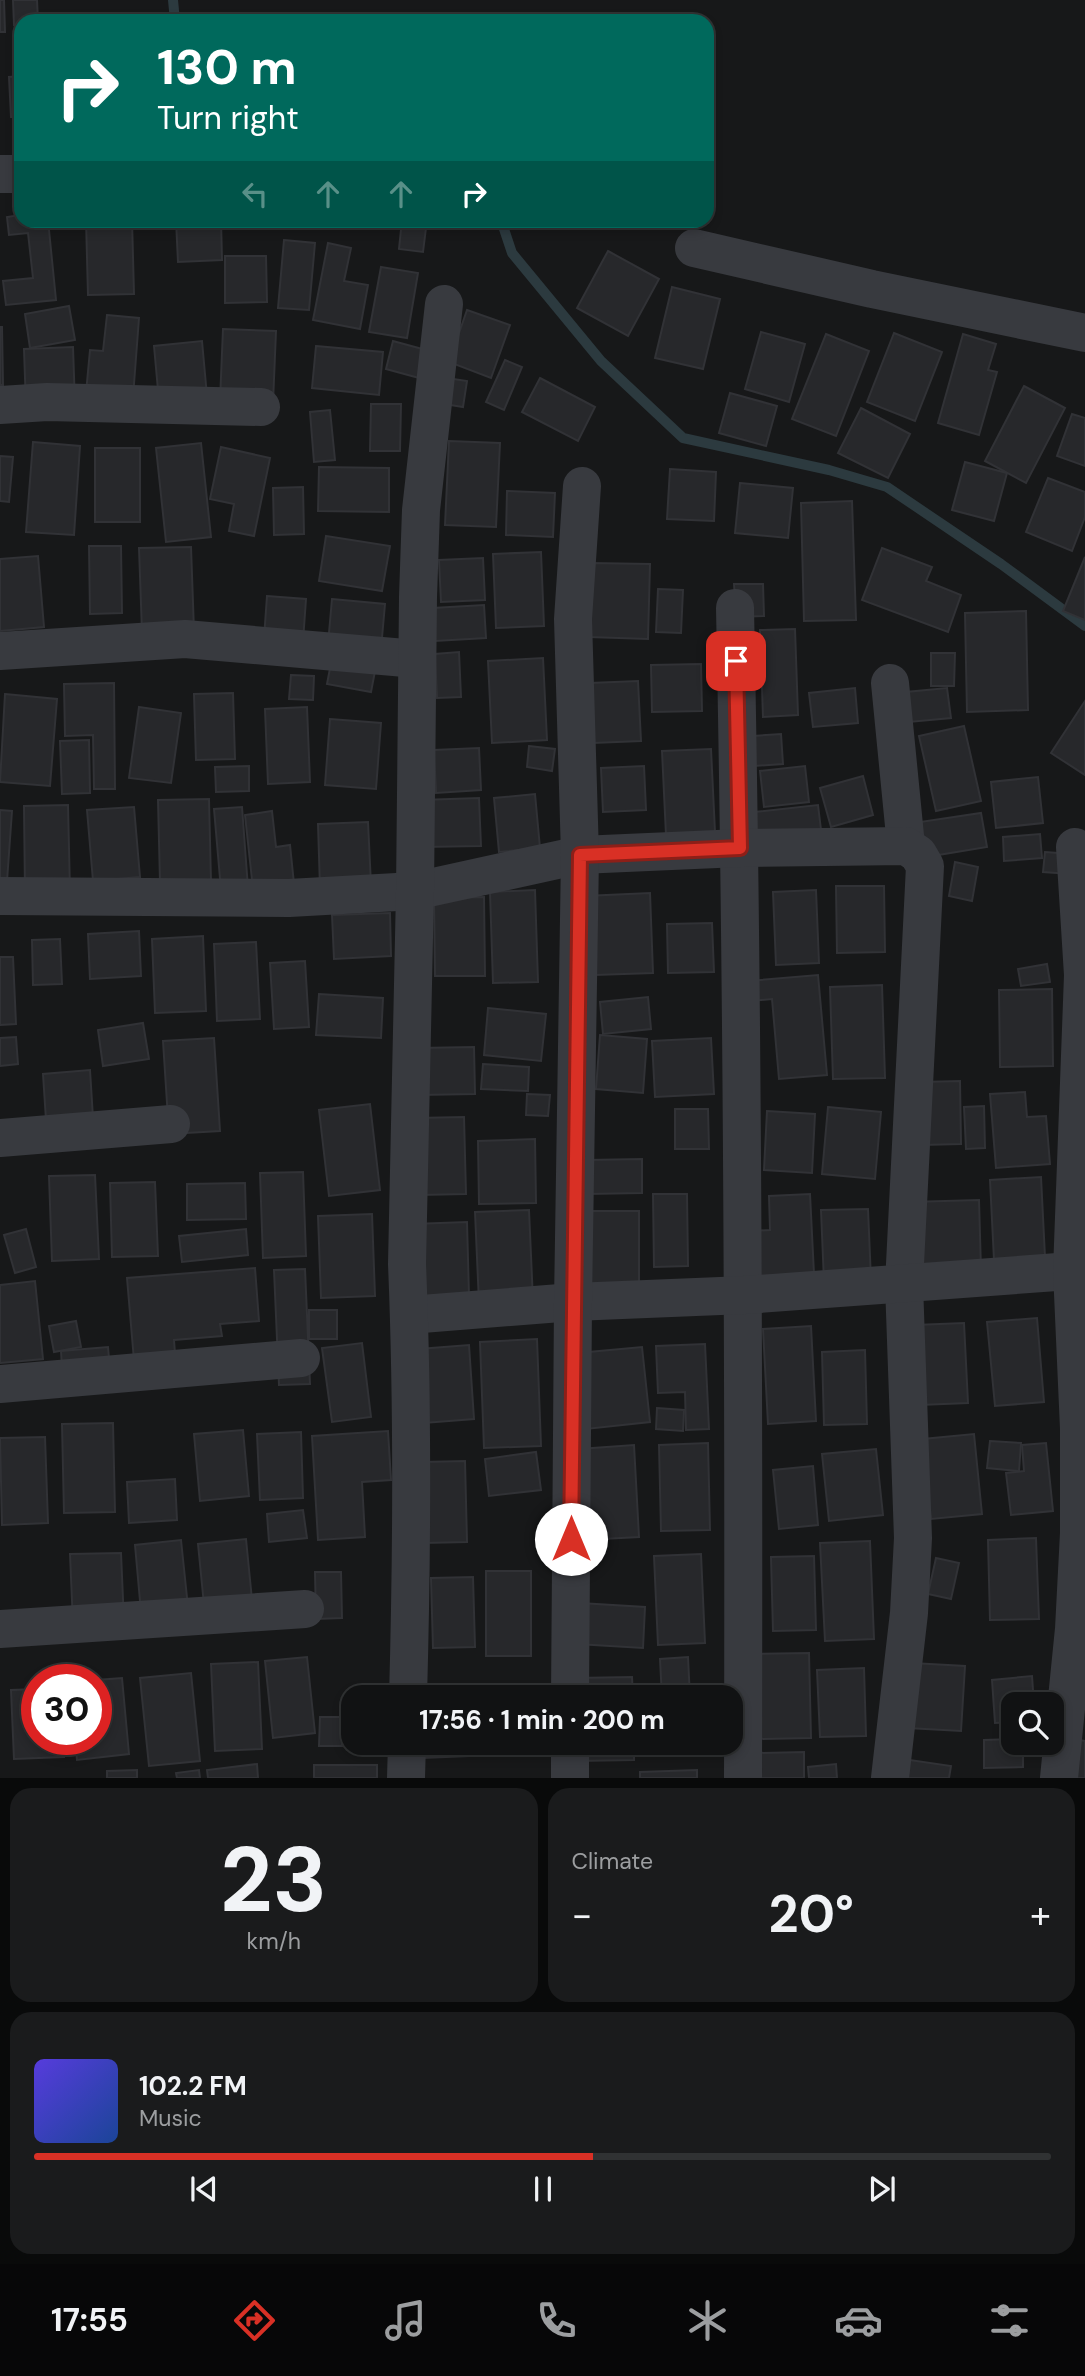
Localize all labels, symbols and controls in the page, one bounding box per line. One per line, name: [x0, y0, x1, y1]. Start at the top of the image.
text: 130 m: [157, 35, 297, 99]
icon: right: [42, 42, 133, 133]
text: Turn right: [157, 97, 299, 139]
icon: left: [236, 175, 274, 213]
icon: ahead: [309, 175, 347, 213]
icon: ahead: [382, 175, 420, 213]
icon: right: [455, 175, 493, 213]
pin: [706, 631, 766, 691]
icon: arrive: [717, 642, 755, 680]
position arrow: [534, 1502, 608, 1576]
speed limit sign: 30: [21, 1664, 112, 1755]
map controls: [1001, 1692, 1064, 1755]
button: search: [1001, 1692, 1064, 1755]
text: 17:56 · 1 min · 200 m: [419, 1703, 665, 1737]
text: 23: [220, 1821, 327, 1939]
text: Climate: [572, 1846, 653, 1876]
text: 20°: [769, 1880, 854, 1948]
text: −: [572, 1890, 592, 1940]
text: +: [1030, 1890, 1051, 1940]
text: km/h: [247, 1926, 301, 1956]
text: 102.2 FM: [139, 2069, 247, 2103]
text: Music: [139, 2103, 202, 2133]
icon: previous: [185, 2170, 223, 2208]
icon: pause: [524, 2170, 562, 2208]
icon: next: [863, 2170, 901, 2208]
icon: directions: [230, 2296, 279, 2345]
icon: music: [381, 2296, 430, 2345]
icon: phone: [532, 2296, 581, 2345]
icon: climate: [683, 2296, 732, 2345]
icon: car: [834, 2296, 883, 2345]
icon: filters: [985, 2296, 1034, 2345]
text: 17:55: [51, 2299, 128, 2341]

